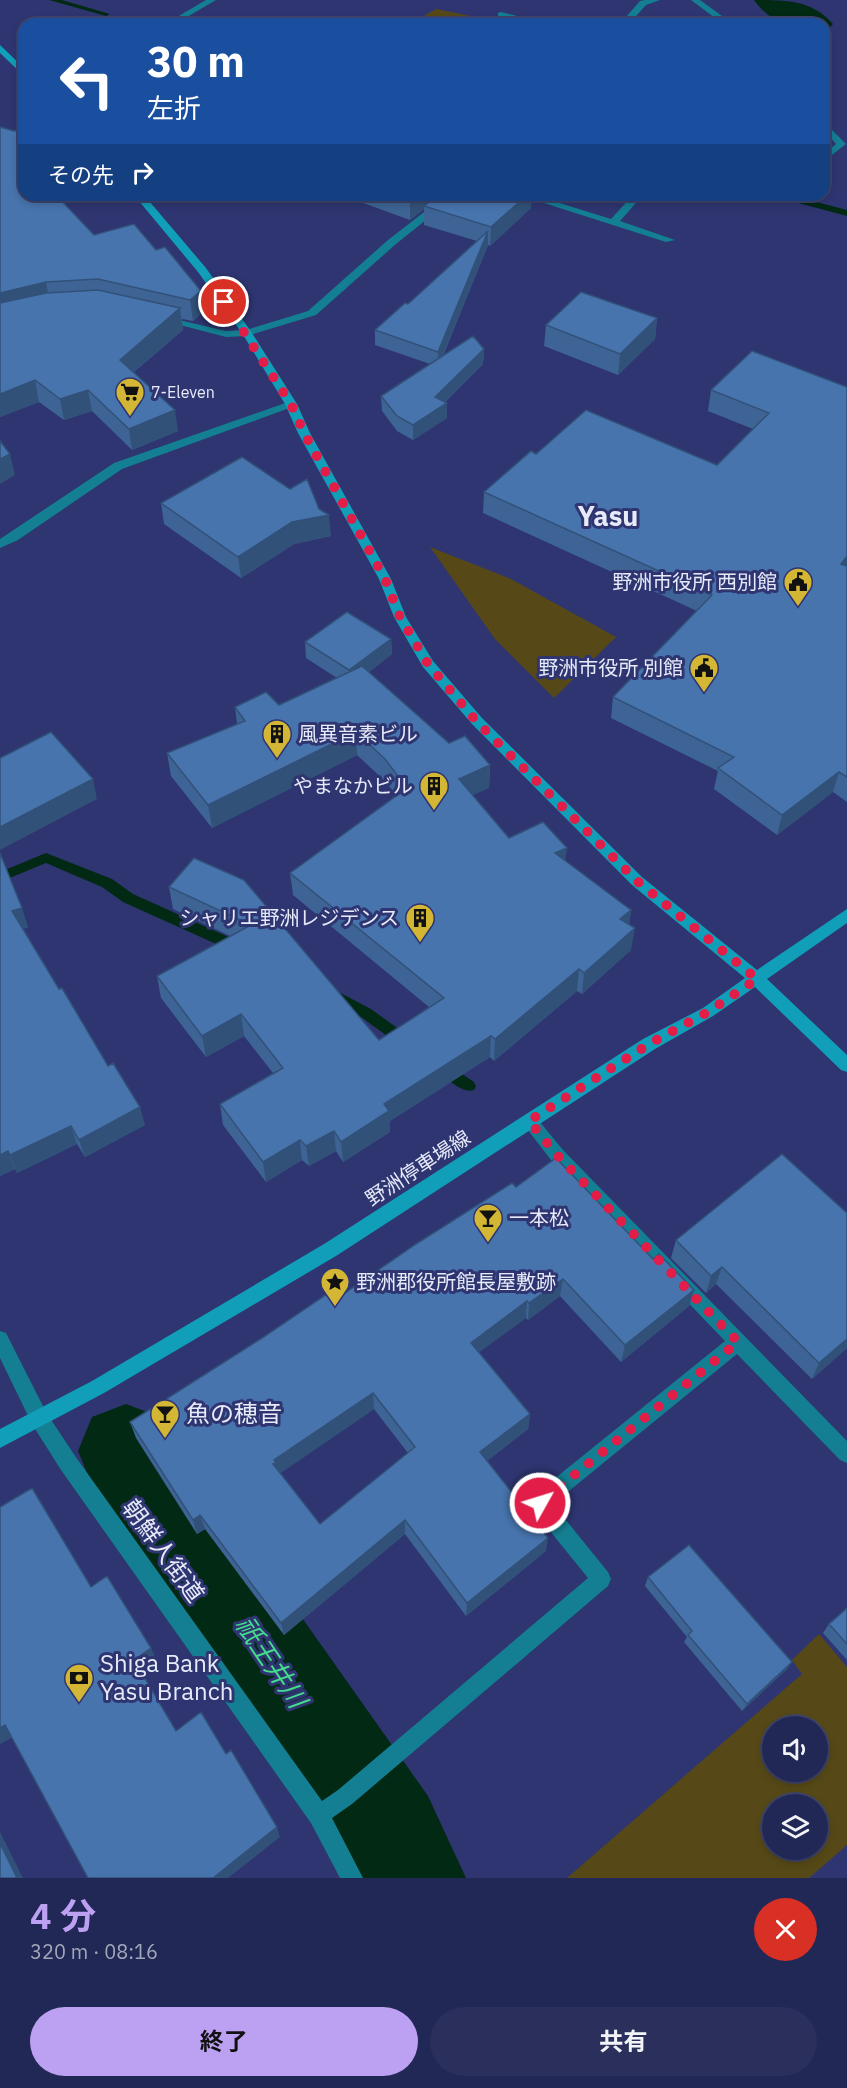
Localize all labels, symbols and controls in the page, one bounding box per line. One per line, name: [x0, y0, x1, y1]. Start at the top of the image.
text: 30 m: [147, 34, 245, 89]
icon: left: [48, 42, 126, 120]
text: 左折: [147, 90, 201, 125]
icon: right: [126, 156, 159, 189]
text: その先: [48, 160, 114, 189]
pin: [198, 276, 249, 327]
icon: arrive: [207, 285, 240, 318]
supermarket icon: 7-Eleven: [114, 376, 146, 418]
place label: 7-Eleven: [151, 382, 215, 402]
district label: Yasu: [578, 498, 638, 533]
public building icon: 野洲市役所 西別館: [782, 566, 814, 608]
place label: 野洲市役所 西別館: [612, 568, 777, 595]
public building icon: 野洲市役所 別館: [688, 652, 720, 694]
place label: 野洲市役所 別館: [538, 654, 683, 681]
building icon: 風異音素ビル: [261, 718, 293, 760]
place label: 風異音素ビル: [298, 720, 418, 747]
building icon: やまなかビル: [418, 770, 450, 812]
place label: やまなかビル: [293, 772, 413, 799]
building icon: シャリエ野洲レジデンス: [404, 902, 436, 944]
place label: シャリエ野洲レジデンス: [179, 904, 399, 931]
street label: 野洲停車場線: [360, 1124, 475, 1212]
bar icon: 一本松: [472, 1202, 504, 1244]
place label: 一本松: [509, 1204, 569, 1231]
place icon: 野洲郡役所館長屋敷跡: [319, 1266, 351, 1308]
place label: 野洲郡役所館長屋敷跡: [356, 1268, 556, 1295]
place label: 魚の穂音: [186, 1397, 282, 1429]
bar icon: 魚の穂音: [149, 1398, 181, 1440]
position arrow: [508, 1471, 572, 1535]
street label: 朝鮮人街道: [116, 1492, 212, 1608]
water label: 祇王井川: [229, 1609, 317, 1717]
place label: Shiga Bank Yasu Branch: [100, 1647, 233, 1707]
bank icon: Shiga Bank Yasu Branch: [63, 1662, 95, 1704]
map controls: [762, 1716, 828, 1860]
button: sound: [762, 1716, 828, 1782]
button: layers: [762, 1794, 828, 1860]
text: 4 分: [30, 1892, 96, 1939]
button: close: [754, 1898, 817, 1961]
text: 320 m · 08:16: [30, 1938, 158, 1965]
button: 終了: [30, 2007, 418, 2076]
button: 共有: [430, 2007, 817, 2076]

